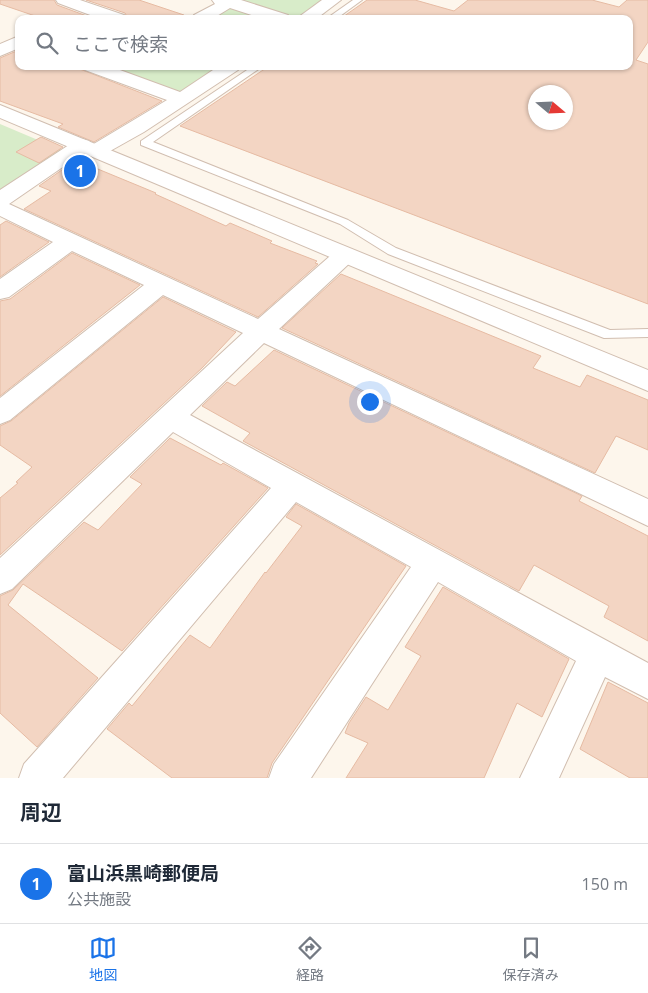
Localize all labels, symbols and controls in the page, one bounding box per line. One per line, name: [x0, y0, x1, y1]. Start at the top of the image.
search box: [15, 15, 633, 70]
icon: search: [33, 29, 61, 57]
text: ここで検索: [73, 31, 168, 57]
north arrow: [528, 85, 573, 130]
pin: 1: [64, 152, 96, 190]
your location: [357, 389, 383, 415]
text: 周辺: [20, 798, 62, 826]
text: 富山浜黒崎郵便局: [67, 860, 219, 886]
text: 1: [31, 873, 41, 895]
text: 150 m: [582, 873, 628, 895]
text: 公共施設: [67, 888, 131, 910]
tab: 地図: [89, 934, 117, 984]
tab: 経路: [296, 934, 324, 984]
tab: 保存済み: [503, 934, 559, 984]

